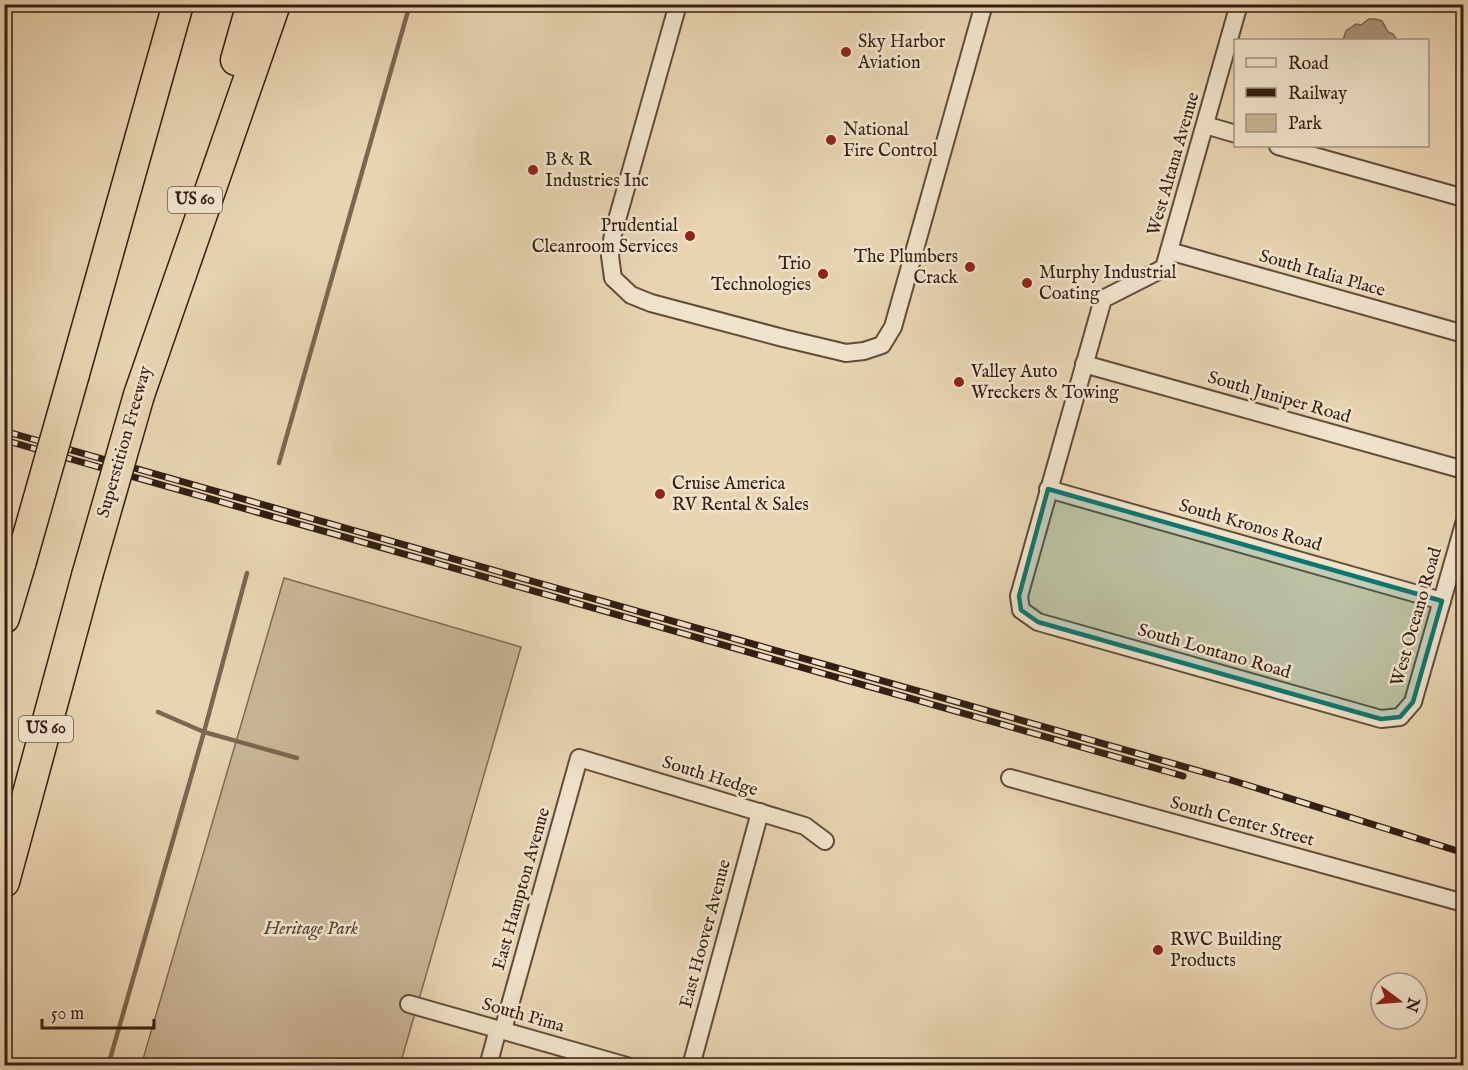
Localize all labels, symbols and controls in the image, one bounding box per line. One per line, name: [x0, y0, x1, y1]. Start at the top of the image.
place label: Sky Harbor Aviation: [857, 31, 946, 75]
legend: [1234, 39, 1429, 147]
marker: Sky Harbor Aviation: [839, 45, 853, 59]
text: Road: [1288, 53, 1329, 76]
text: Railway: [1288, 83, 1347, 106]
street label: West Altana Avenue: [1143, 90, 1205, 238]
text: Park: [1288, 113, 1323, 136]
place label: National Fire Control: [843, 119, 938, 163]
marker: National Fire Control: [824, 133, 838, 147]
place label: B & R Industries Inc: [545, 149, 649, 193]
marker: B & R Industries Inc: [526, 163, 540, 177]
road number: US 60: [168, 187, 222, 213]
place label: Prudential Cleanroom Services: [532, 215, 678, 259]
marker: Prudential Cleanroom Services: [683, 229, 697, 243]
street label: South Italia Place: [1256, 245, 1388, 303]
place label: The Plumbers Crack: [854, 246, 958, 290]
place label: Trio Technologies: [711, 253, 811, 297]
marker: The Plumbers Crack: [963, 260, 977, 274]
place label: Murphy Industrial Coating: [1039, 262, 1176, 306]
marker: Trio Technologies: [816, 267, 830, 281]
marker: Murphy Industrial Coating: [1020, 276, 1034, 290]
place label: Valley Auto Wreckers & Towing: [970, 361, 1119, 405]
street label: Superstition Freeway: [92, 363, 158, 521]
street label: South Juniper Road: [1205, 367, 1354, 430]
marker: Valley Auto Wreckers & Towing: [952, 375, 966, 389]
place label: Cruise America RV Rental & Sales: [672, 473, 809, 517]
marker: Cruise America RV Rental & Sales: [653, 487, 667, 501]
street label: South Kronos Road: [1176, 495, 1324, 557]
street label: West Oceano Road: [1386, 544, 1448, 689]
street label: South Lontano Road: [1135, 619, 1293, 685]
road number: US 60: [19, 716, 73, 742]
street label: South Hedge: [659, 752, 761, 802]
street label: South Center Street: [1167, 792, 1317, 852]
street label: East Hampton Avenue: [488, 805, 556, 973]
street label: East Hoover Avenue: [675, 857, 737, 1011]
park label: Heritage Park: [263, 918, 358, 941]
place label: RWC Building Products: [1170, 929, 1282, 973]
marker: RWC Building Products: [1151, 943, 1165, 957]
north arrow: [1369, 971, 1429, 1031]
scale bar: [42, 992, 154, 1030]
street label: South Pima: [479, 993, 567, 1039]
text: N: [1400, 994, 1423, 1014]
text: 50 m: [51, 1003, 84, 1026]

